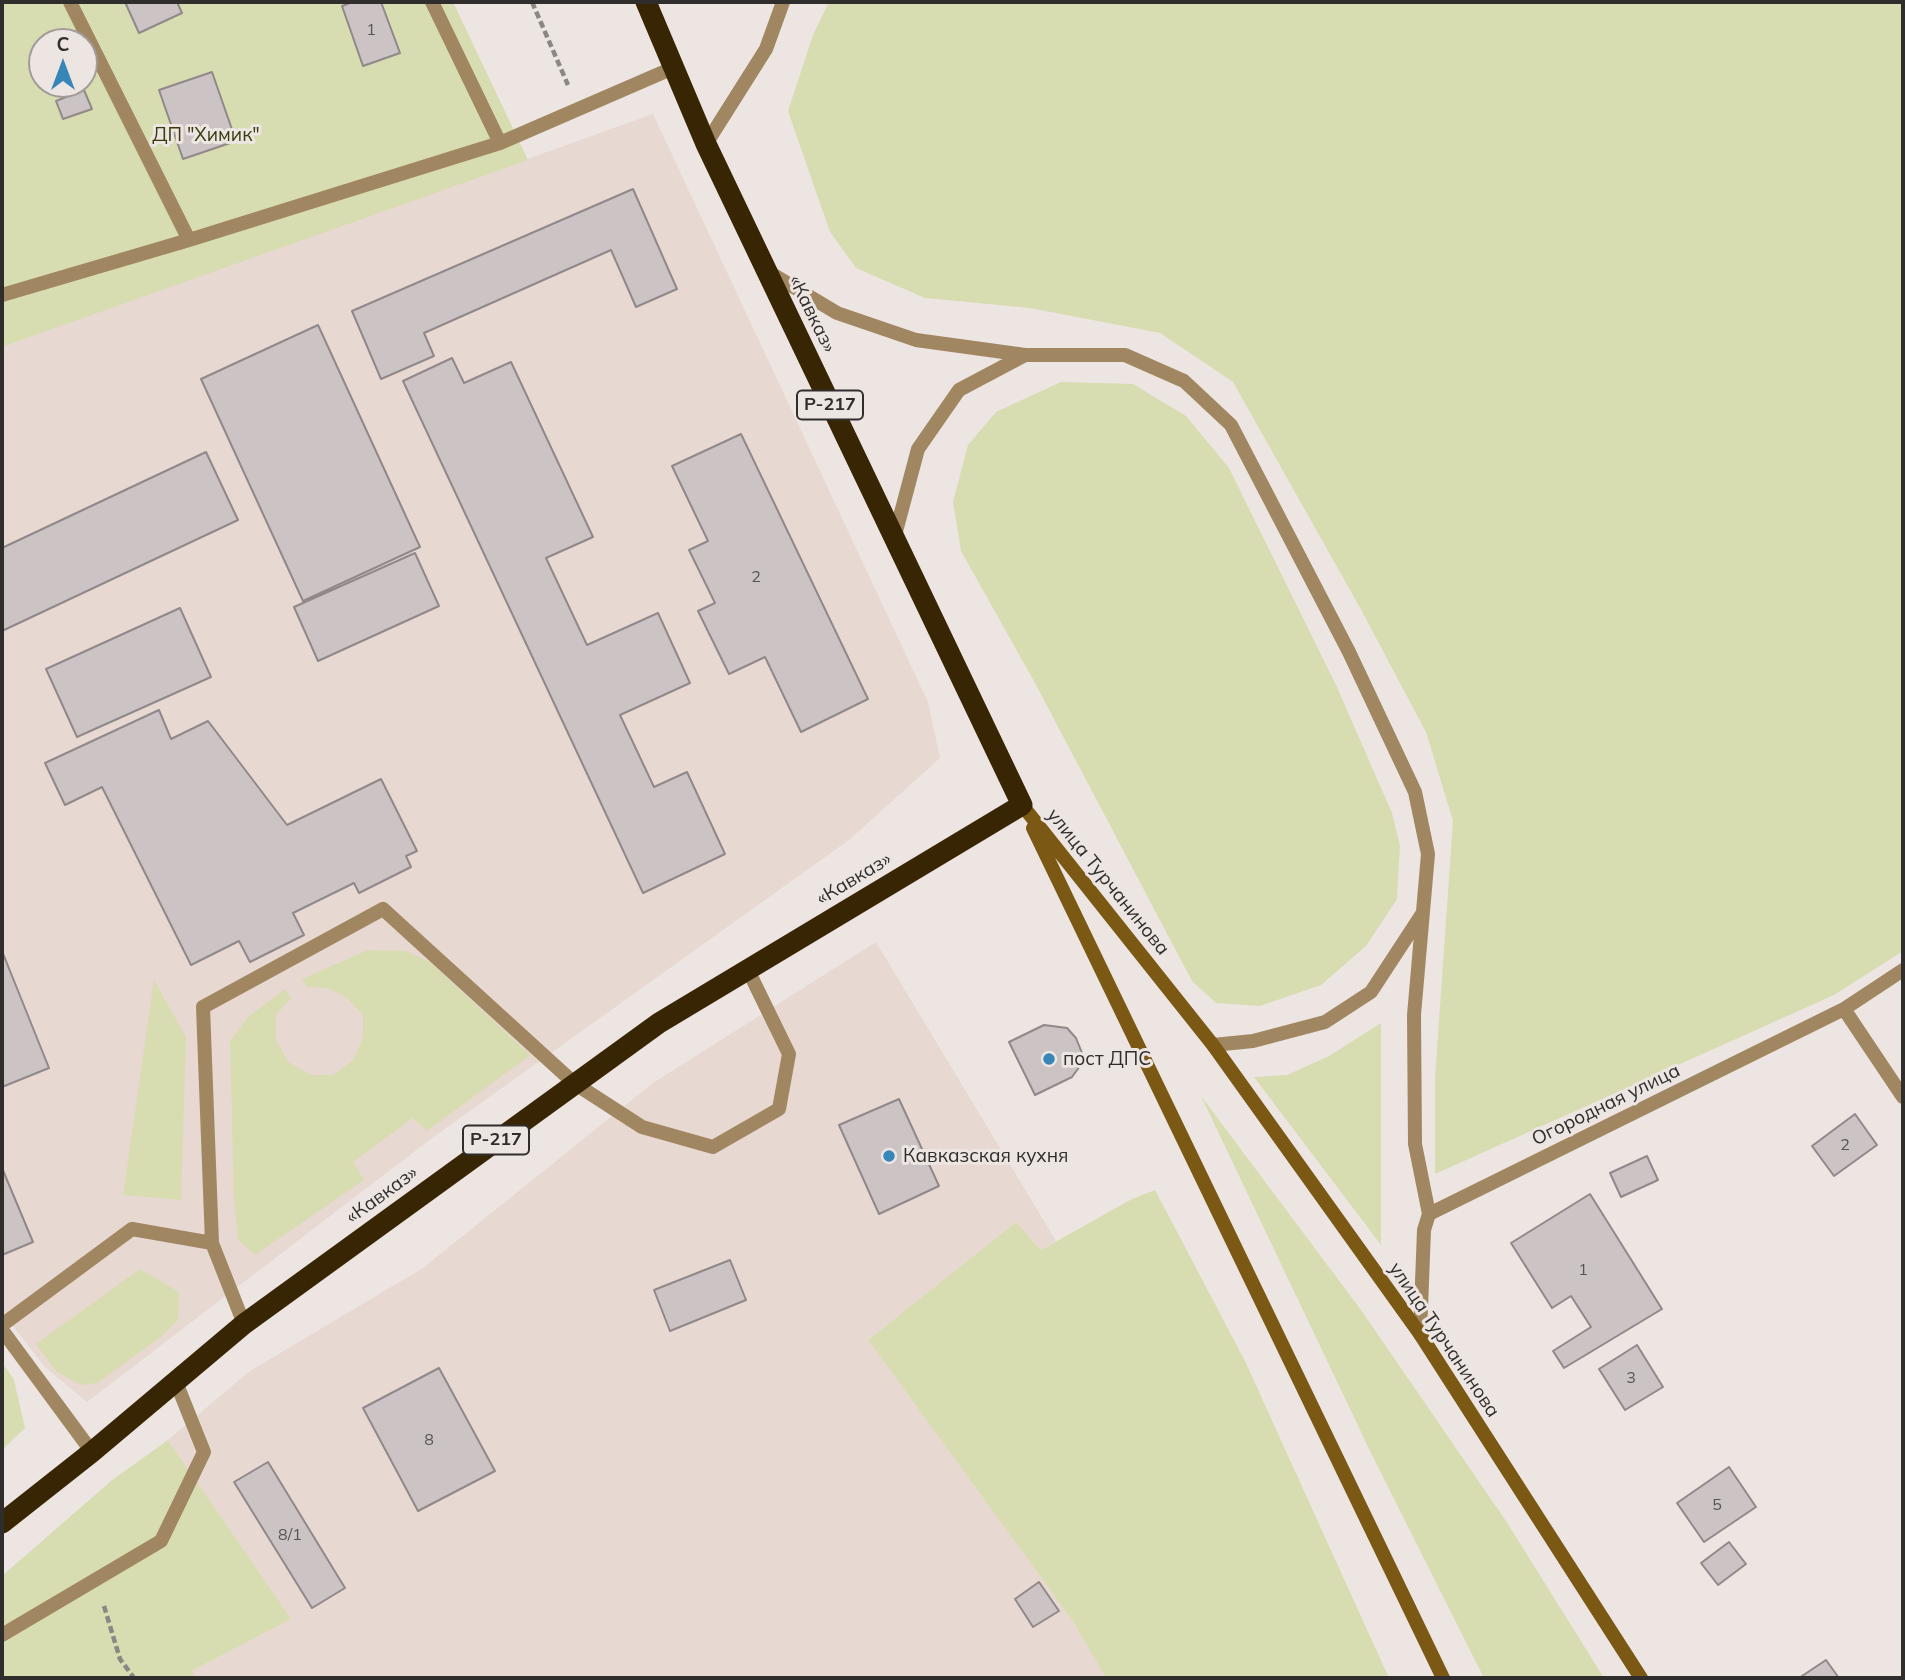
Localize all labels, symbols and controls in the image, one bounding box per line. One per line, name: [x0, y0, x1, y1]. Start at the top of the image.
house number: 1: [366, 20, 376, 40]
north arrow: [28, 28, 98, 98]
text: С: [56, 32, 70, 56]
park label: ДП "Химик": [152, 124, 260, 146]
street label: «Кавказ»: [784, 272, 840, 356]
road number: Р-217: [797, 390, 863, 419]
house number: 2: [751, 567, 761, 587]
street label: улица Турчанинова: [1042, 804, 1174, 960]
street label: «Кавказ»: [813, 848, 895, 910]
place label: пост ДПС: [1063, 1048, 1151, 1070]
marker: пост ДПС: [1041, 1051, 1057, 1067]
street label: Огородная улица: [1528, 1059, 1684, 1151]
road number: Р-217: [463, 1126, 529, 1154]
house number: 2: [1840, 1135, 1850, 1155]
place label: Кавказская кухня: [903, 1145, 1068, 1167]
marker: Кавказская кухня: [881, 1148, 897, 1164]
street label: «Кавказ»: [342, 1161, 422, 1229]
street label: улица Турчанинова: [1384, 1258, 1504, 1422]
house number: 1: [1578, 1260, 1588, 1280]
house number: 3: [1626, 1368, 1636, 1388]
house number: 8: [424, 1430, 434, 1450]
house number: 5: [1712, 1495, 1722, 1515]
house number: 8/1: [278, 1525, 302, 1545]

